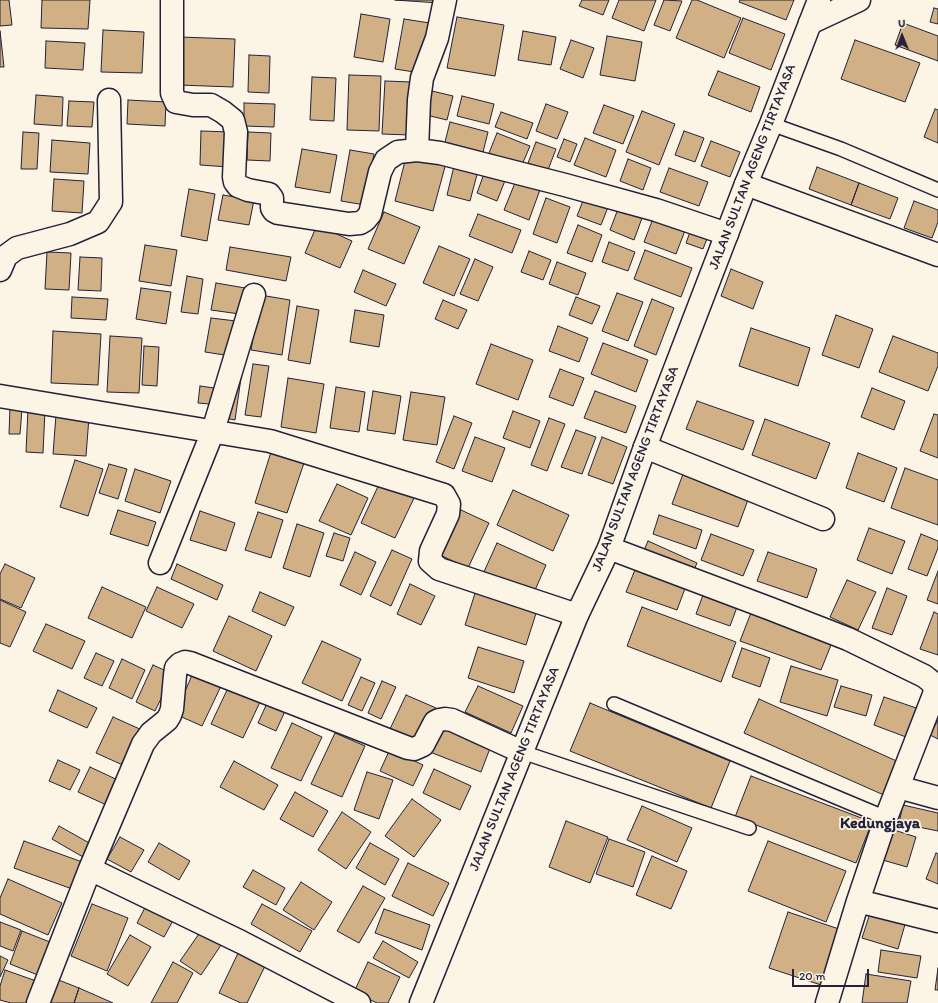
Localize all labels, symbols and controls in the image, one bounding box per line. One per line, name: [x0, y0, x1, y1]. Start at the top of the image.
north arrow: [882, 16, 922, 56]
text: U: [898, 17, 906, 30]
street label: JALAN SULTAN AGENG TIRTAYASA: [706, 62, 800, 272]
street label: JALAN SULTAN AGENG TIRTAYASA: [589, 364, 683, 574]
street label: JALAN SULTAN AGENG TIRTAYASA: [466, 664, 564, 874]
district label: Kedungjaya: [840, 814, 920, 834]
scale bar: [794, 961, 871, 987]
text: 20 m: [799, 969, 826, 983]

